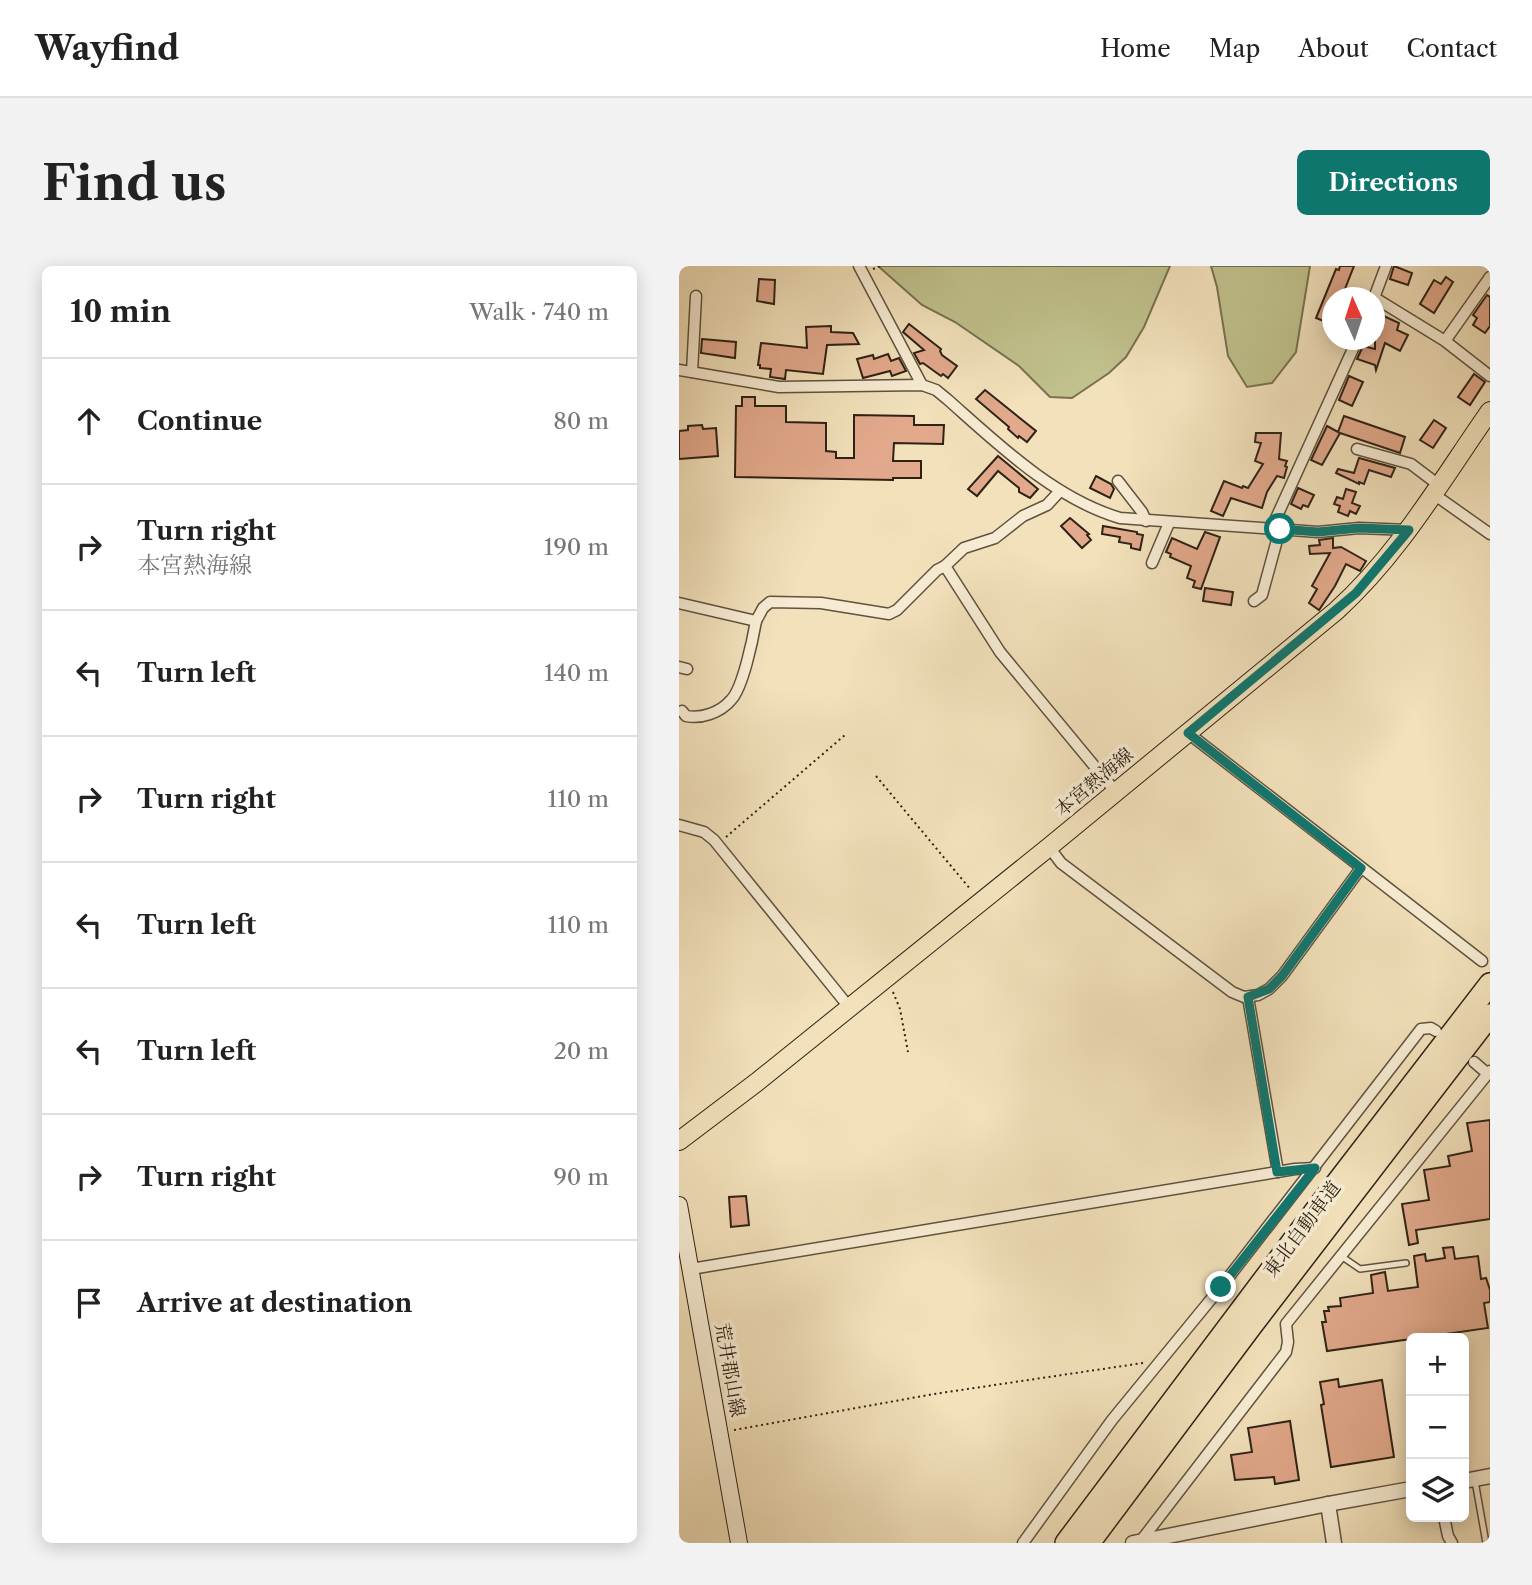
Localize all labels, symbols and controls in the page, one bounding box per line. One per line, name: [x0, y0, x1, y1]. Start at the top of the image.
text: Wayfind: [35, 28, 179, 69]
text: Home: [1100, 34, 1171, 63]
text: Map: [1209, 34, 1260, 63]
text: About: [1298, 34, 1369, 63]
text: Contact: [1407, 34, 1497, 63]
button: Directions: [1297, 150, 1490, 215]
text: Find us: [42, 152, 226, 213]
north arrow: [1322, 287, 1385, 350]
text: 10 min: [70, 293, 171, 330]
text: Walk · 740 m: [469, 298, 609, 326]
icon: ahead: [70, 402, 108, 440]
text: Continue: [137, 405, 262, 437]
text: 80 m: [553, 407, 609, 435]
route start: [1264, 513, 1295, 544]
text: Turn right: [137, 515, 276, 547]
icon: right: [70, 528, 108, 566]
text: 190 m: [544, 533, 609, 561]
text: 本宮熱海線: [137, 551, 252, 579]
icon: left: [70, 654, 108, 692]
text: Turn left: [137, 657, 256, 689]
text: 140 m: [544, 659, 609, 687]
street label: 本宮熱海線: [1050, 743, 1138, 821]
icon: right: [70, 780, 108, 818]
text: Turn right: [137, 783, 276, 815]
text: 110 m: [548, 785, 609, 813]
icon: left: [70, 906, 108, 944]
text: Turn left: [137, 909, 256, 941]
text: 110 m: [548, 911, 609, 939]
icon: left: [70, 1032, 108, 1070]
text: Turn left: [137, 1035, 256, 1067]
text: 20 m: [554, 1037, 609, 1065]
icon: right: [70, 1158, 108, 1196]
text: Turn right: [137, 1161, 276, 1193]
text: 90 m: [553, 1163, 609, 1191]
street label: 東北自動車道: [1259, 1177, 1345, 1281]
route end: [1205, 1271, 1236, 1302]
icon: arrive: [70, 1284, 108, 1322]
text: Arrive at destination: [137, 1287, 412, 1319]
street label: 荒井郡山線: [710, 1321, 750, 1419]
map controls: [1406, 1333, 1469, 1522]
button: +: [1406, 1333, 1469, 1396]
button: −: [1406, 1396, 1469, 1459]
button: layers: [1406, 1459, 1469, 1522]

